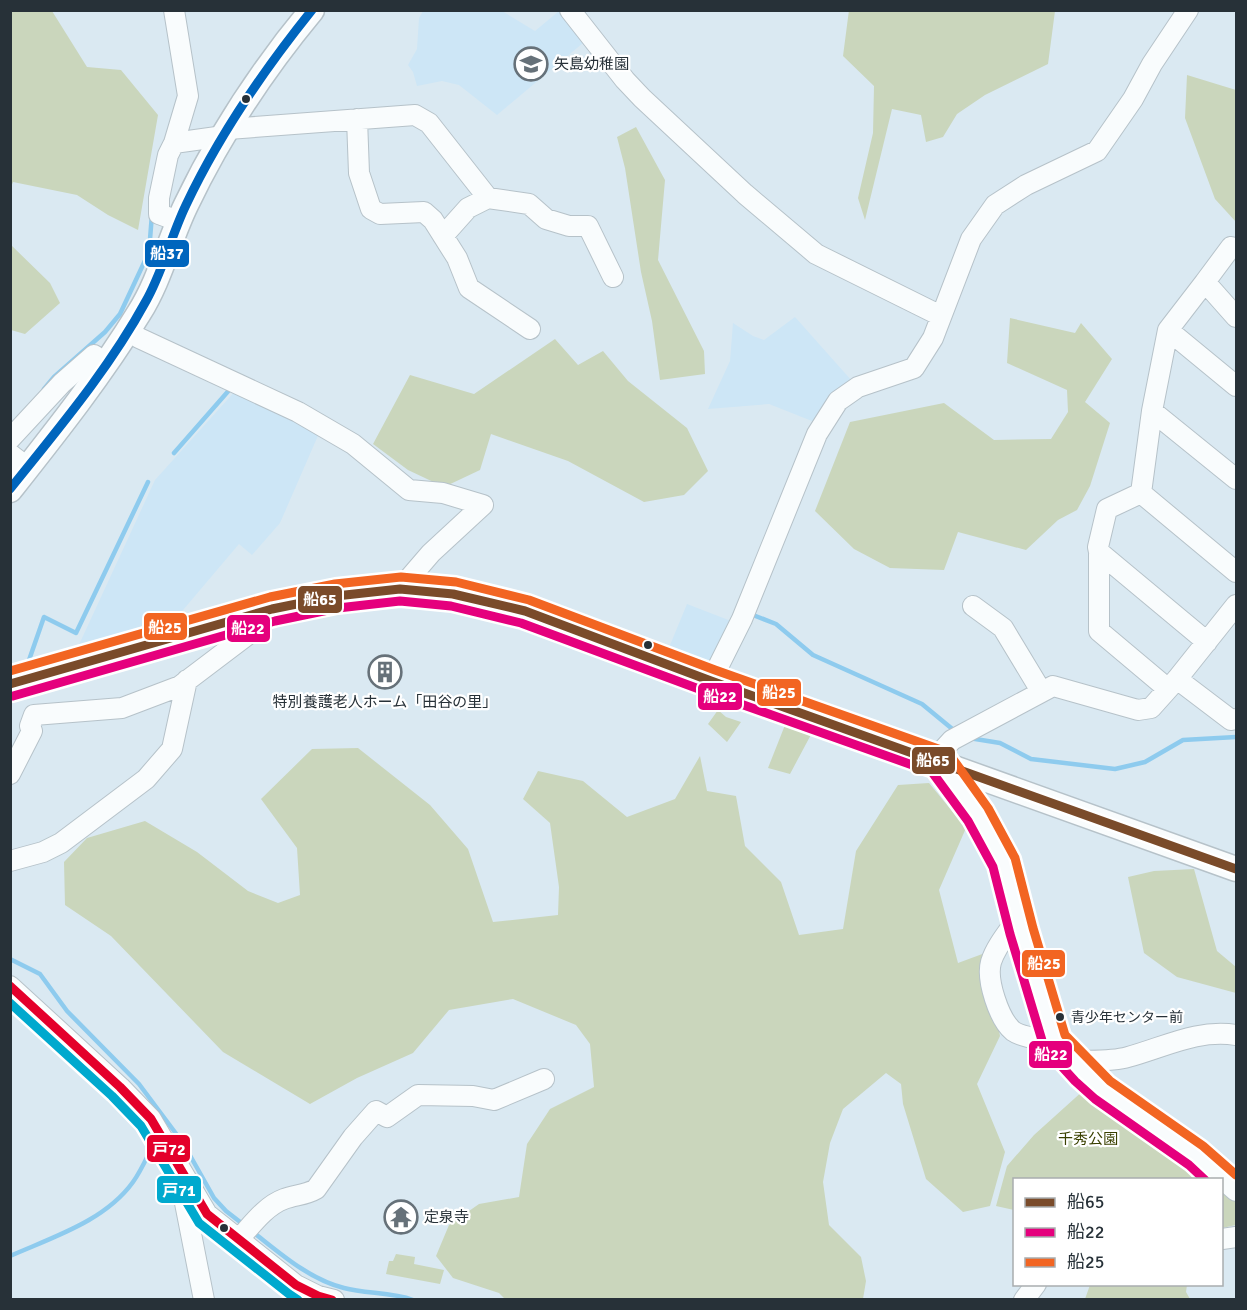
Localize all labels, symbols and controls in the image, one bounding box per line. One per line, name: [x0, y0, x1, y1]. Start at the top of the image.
school or university icon: 矢島幼稚園: [513, 46, 549, 82]
place label: 矢島幼稚園: [554, 55, 629, 73]
unlabelled marker: [240, 93, 252, 105]
line badge: 船37: [144, 239, 190, 268]
text: 船37: [150, 244, 184, 264]
line badge: 船65: [297, 585, 343, 614]
text: 船65: [303, 590, 337, 610]
line badge: 船25: [143, 612, 188, 641]
line badge: 船22: [226, 614, 271, 643]
text: 船25: [148, 618, 182, 638]
text: 船22: [231, 619, 265, 639]
unlabelled marker: [642, 639, 654, 651]
building icon: 特別養護老人ホーム「田谷の里」: [367, 654, 403, 690]
line badge: 船25: [756, 678, 802, 707]
line badge: 船22: [697, 682, 743, 711]
text: 船25: [762, 683, 796, 703]
text: 船22: [703, 687, 737, 707]
place label: 特別養護老人ホーム「田谷の里」: [273, 693, 497, 711]
line badge: 船65: [911, 746, 956, 775]
text: 船65: [916, 751, 950, 771]
line badge: 船25: [1021, 949, 1066, 978]
text: 船25: [1027, 954, 1061, 974]
place label: 青少年センター前: [1071, 1009, 1183, 1026]
marker: 青少年センター前: [1054, 1011, 1066, 1023]
line badge: 船22: [1028, 1040, 1073, 1069]
text: 船22: [1034, 1045, 1068, 1065]
park label: 千秀公園: [1058, 1130, 1118, 1148]
line badge: 戸72: [146, 1134, 191, 1163]
text: 戸72: [152, 1140, 186, 1160]
line badge: 戸71: [156, 1175, 202, 1204]
legend: [1013, 1178, 1223, 1286]
text: 戸71: [162, 1181, 196, 1201]
text: 船65: [1067, 1191, 1104, 1213]
temple icon: 定泉寺: [383, 1199, 419, 1235]
place label: 定泉寺: [424, 1208, 469, 1226]
text: 船22: [1067, 1221, 1104, 1243]
unlabelled marker: [218, 1222, 230, 1234]
text: 船25: [1067, 1251, 1104, 1273]

